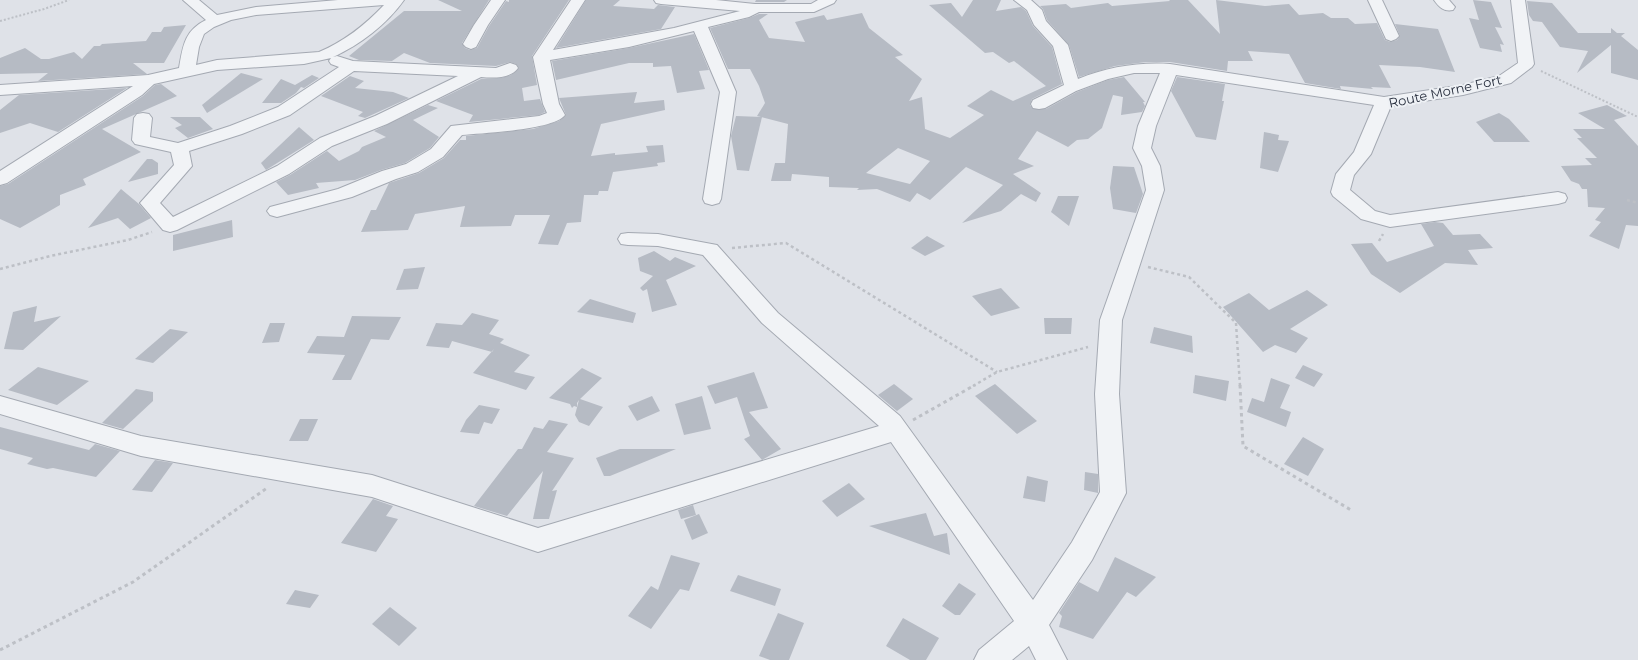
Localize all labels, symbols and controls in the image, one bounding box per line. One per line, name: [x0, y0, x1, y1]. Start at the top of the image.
street label: Route Morne Fort: [1387, 71, 1503, 111]

